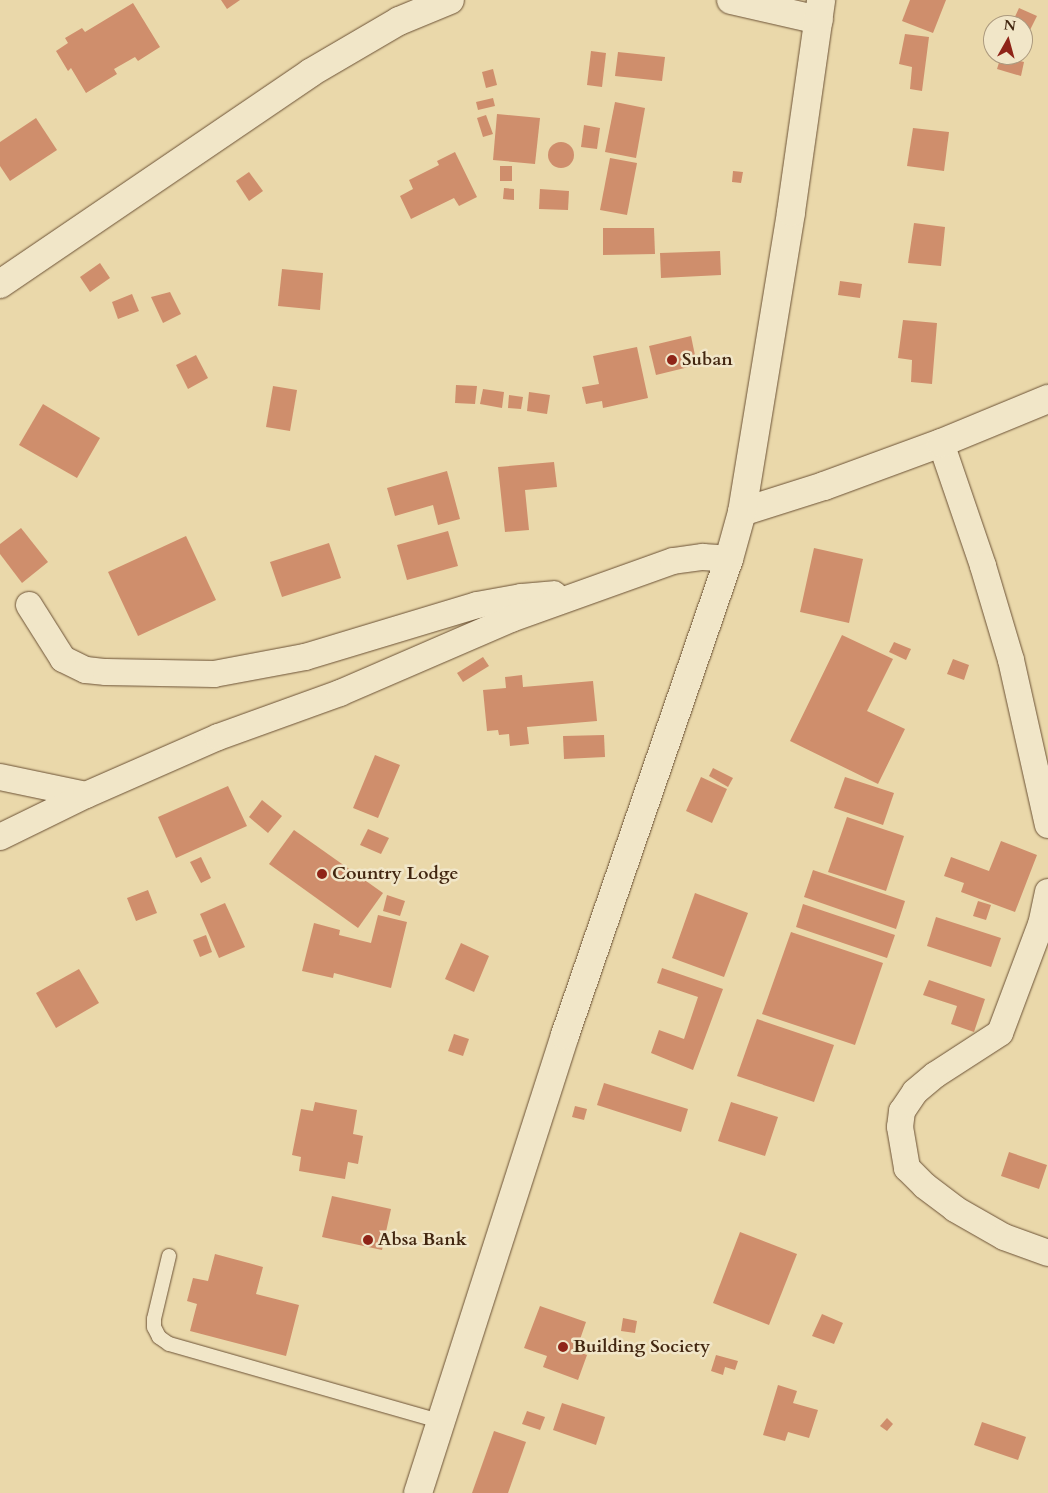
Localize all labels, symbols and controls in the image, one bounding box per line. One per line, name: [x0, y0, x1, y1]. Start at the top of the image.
north arrow: [983, 15, 1033, 65]
text: N: [1003, 15, 1017, 36]
place label: Suban: [682, 349, 733, 371]
marker: Suban: [666, 354, 678, 366]
place label: Country Lodge: [332, 863, 458, 885]
marker: Country Lodge: [316, 868, 328, 880]
place label: Absa Bank: [378, 1229, 467, 1251]
marker: Absa Bank: [362, 1234, 374, 1246]
place label: Building Society: [573, 1336, 710, 1358]
marker: Building Society: [557, 1341, 569, 1353]

